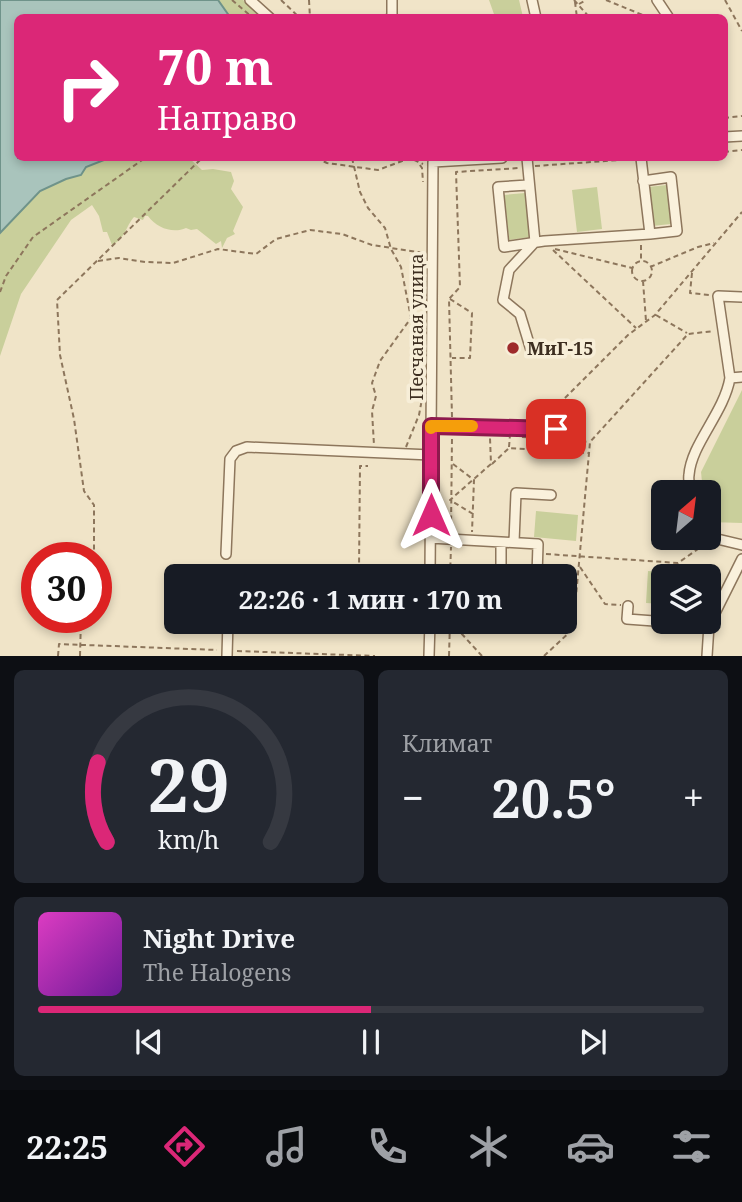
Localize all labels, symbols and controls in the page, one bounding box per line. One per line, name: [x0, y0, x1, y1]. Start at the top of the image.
text: 70 m: [157, 33, 273, 99]
icon: right: [42, 42, 133, 133]
text: Направо: [157, 96, 297, 139]
street label: Песчаная улица: [404, 253, 428, 401]
place label: МиГ-15: [527, 336, 593, 360]
marker: МиГ-15: [505, 340, 521, 356]
pin: [526, 399, 586, 459]
icon: arrive: [537, 410, 575, 448]
position arrow: [394, 478, 468, 552]
north arrow: [651, 480, 721, 550]
map controls: [651, 480, 721, 634]
speed limit sign: 30: [21, 542, 112, 633]
button: layers: [651, 564, 721, 634]
text: 22:26 · 1 мин · 170 m: [238, 581, 503, 617]
text: Климат: [402, 727, 492, 759]
text: 29: [148, 735, 230, 834]
text: 20.5°: [491, 762, 616, 833]
text: −: [402, 771, 424, 823]
text: +: [683, 771, 704, 823]
text: km/h: [158, 822, 220, 856]
text: Night Drive: [143, 920, 295, 956]
text: The Halogens: [143, 956, 291, 988]
icon: previous: [130, 1023, 168, 1061]
icon: pause: [352, 1023, 390, 1061]
icon: next: [574, 1023, 612, 1061]
icon: directions: [160, 1122, 209, 1171]
icon: music: [262, 1122, 311, 1171]
icon: phone: [363, 1122, 412, 1171]
icon: climate: [464, 1122, 513, 1171]
icon: car: [566, 1122, 615, 1171]
icon: filters: [667, 1122, 716, 1171]
text: 22:25: [26, 1125, 108, 1168]

